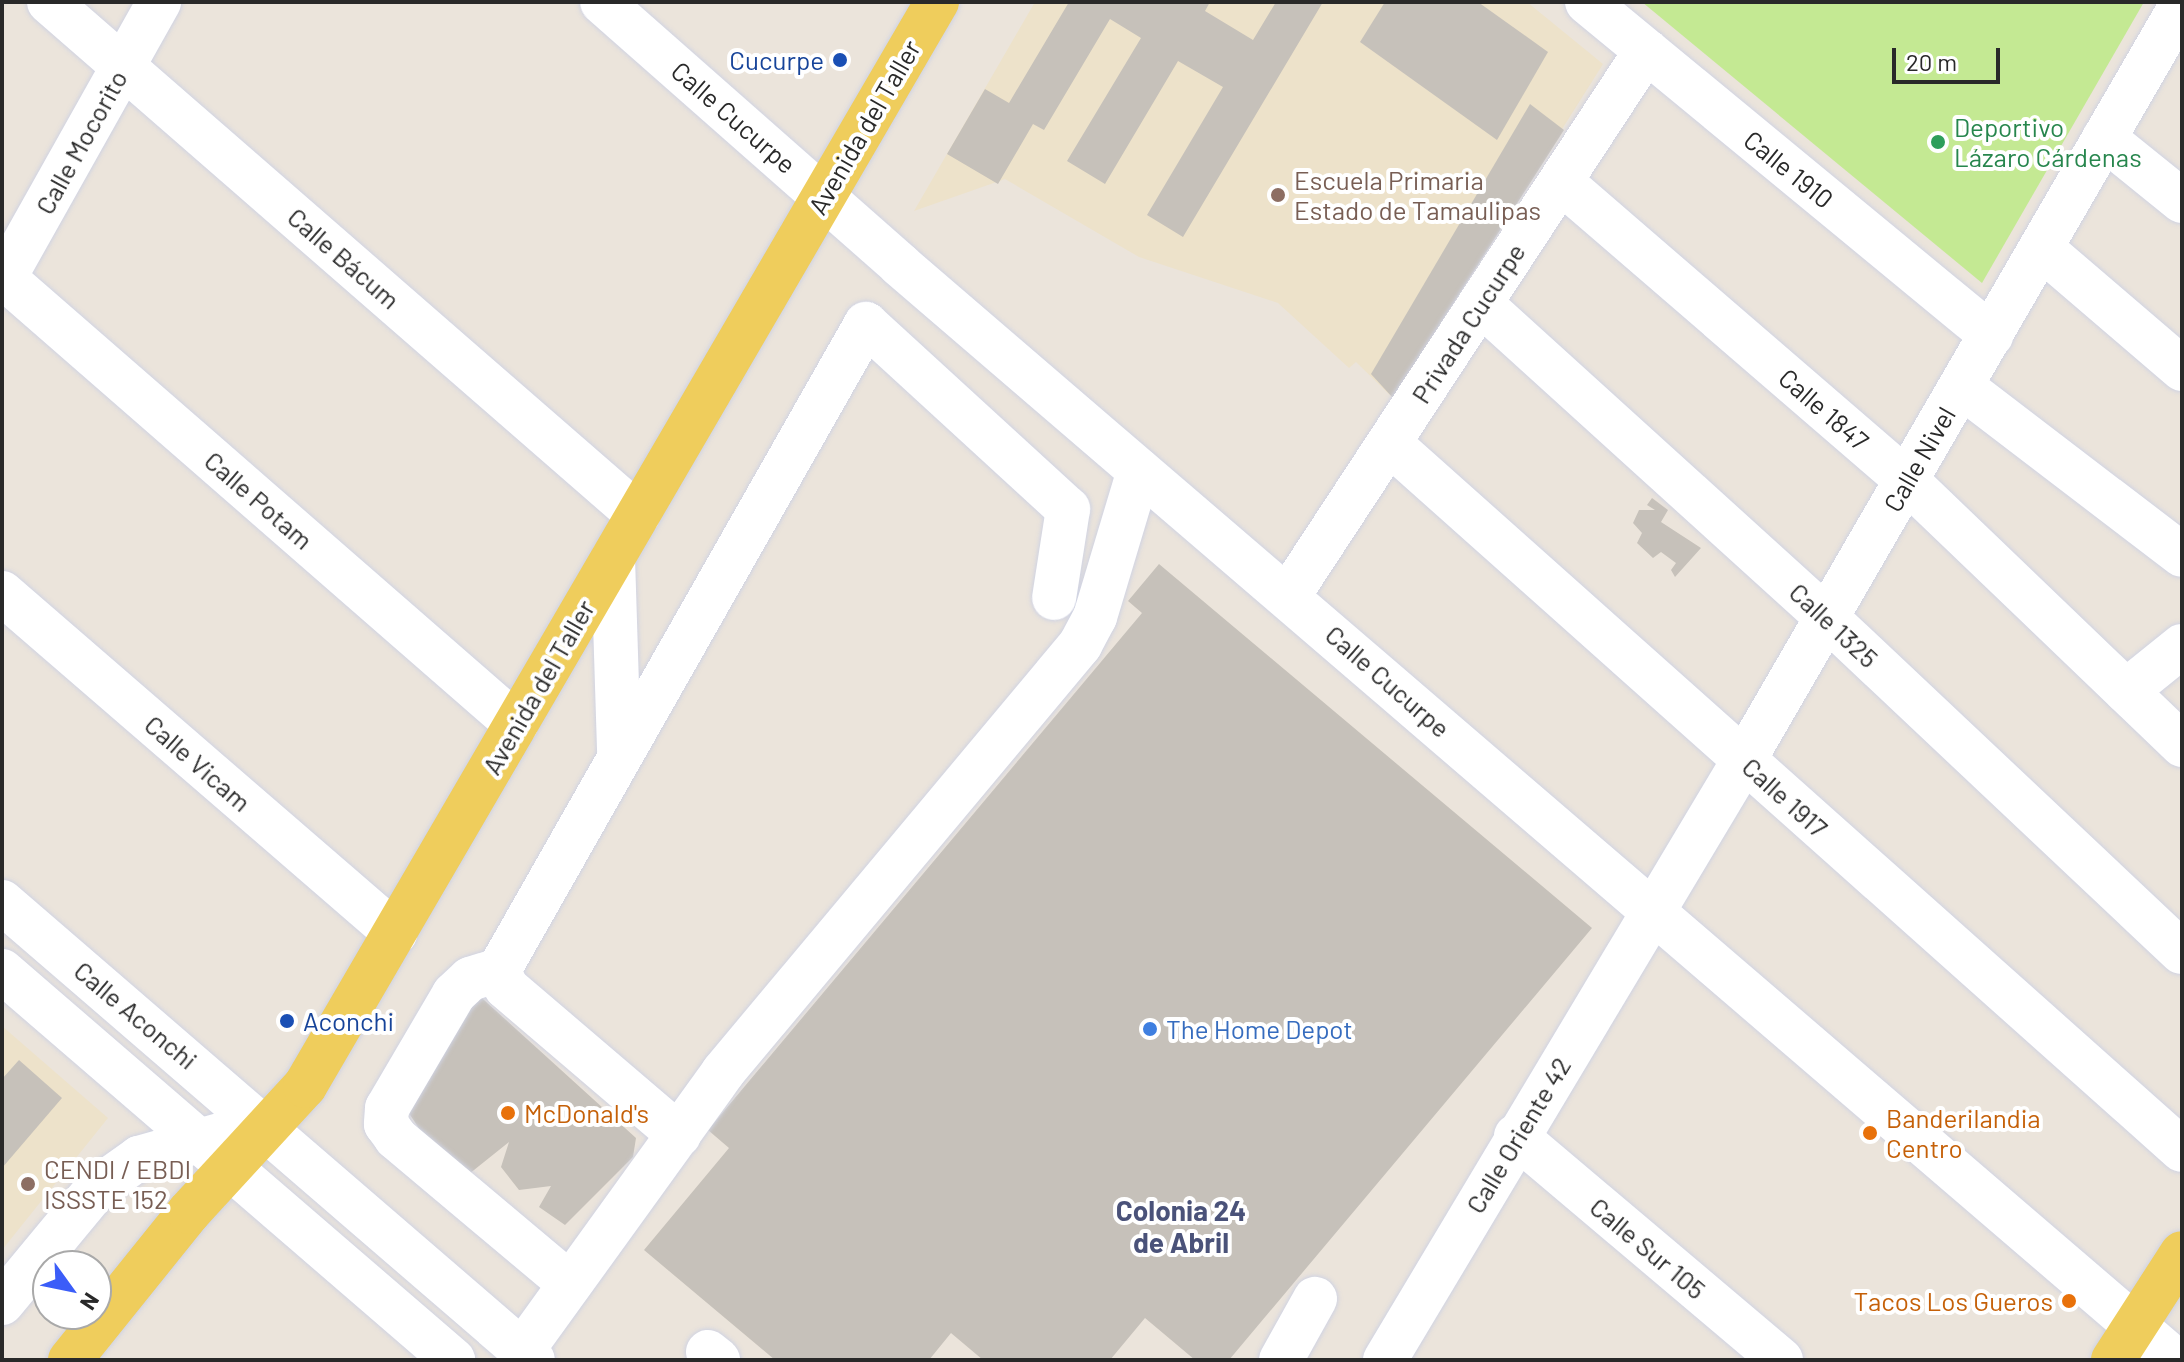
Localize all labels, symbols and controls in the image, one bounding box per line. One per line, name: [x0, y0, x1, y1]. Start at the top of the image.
scale bar: [1896, 32, 2004, 82]
street label: Avenida del Taller: [801, 34, 927, 220]
place label: Cucurpe: [729, 44, 824, 76]
text: 20 m: [1906, 47, 1957, 76]
marker: Cucurpe: [831, 51, 849, 69]
street label: Calle Cucurpe: [665, 55, 803, 179]
street label: Calle Mocorito: [29, 65, 133, 219]
place label: Deportivo Lázaro Cárdenas: [1954, 111, 2142, 172]
street label: Calle 1910: [1738, 124, 1840, 214]
marker: Deportivo Lázaro Cárdenas: [1929, 133, 1947, 151]
place label: Escuela Primaria Estado de Tamaulipas: [1294, 164, 1541, 226]
marker: Escuela Primaria Estado de Tamaulipas: [1269, 186, 1287, 204]
street label: Calle Bácum: [282, 201, 406, 315]
street label: Privada Cucurpe: [1405, 237, 1531, 409]
street label: Calle 1847: [1773, 362, 1875, 456]
street label: Calle Nivel: [1877, 401, 1961, 517]
street label: Calle Potam: [199, 445, 319, 555]
street label: Calle 1325: [1783, 576, 1885, 674]
street label: Avenida del Taller: [475, 594, 601, 780]
street label: Calle Cucurpe: [1319, 619, 1457, 743]
street label: Calle Vicam: [139, 709, 257, 817]
street label: Calle 1917: [1736, 751, 1834, 843]
street label: Calle Aconchi: [68, 955, 204, 1075]
place label: Aconchi: [303, 1005, 394, 1037]
marker: Aconchi: [278, 1012, 296, 1030]
place label: The Home Depot: [1166, 1013, 1353, 1045]
marker: The Home Depot: [1141, 1020, 1159, 1038]
street label: Calle Oriente 42: [1459, 1051, 1577, 1219]
place label: McDonald's: [524, 1097, 649, 1129]
place label: Banderilandia Centro: [1886, 1102, 2041, 1164]
marker: McDonald's: [499, 1104, 517, 1122]
marker: Banderilandia Centro: [1861, 1124, 1879, 1142]
place label: CENDI / EBDI ISSSTE 152: [44, 1153, 191, 1214]
marker: CENDI / EBDI ISSSTE 152: [19, 1175, 37, 1193]
street label: Calle Sur 105: [1584, 1191, 1712, 1305]
district label: Colonia 24 de Abril: [1116, 1193, 1246, 1259]
north arrow: [32, 1250, 112, 1330]
place label: Tacos Los Gueros: [1854, 1285, 2053, 1317]
text: N: [76, 1289, 105, 1315]
marker: Tacos Los Gueros: [2060, 1292, 2078, 1310]

